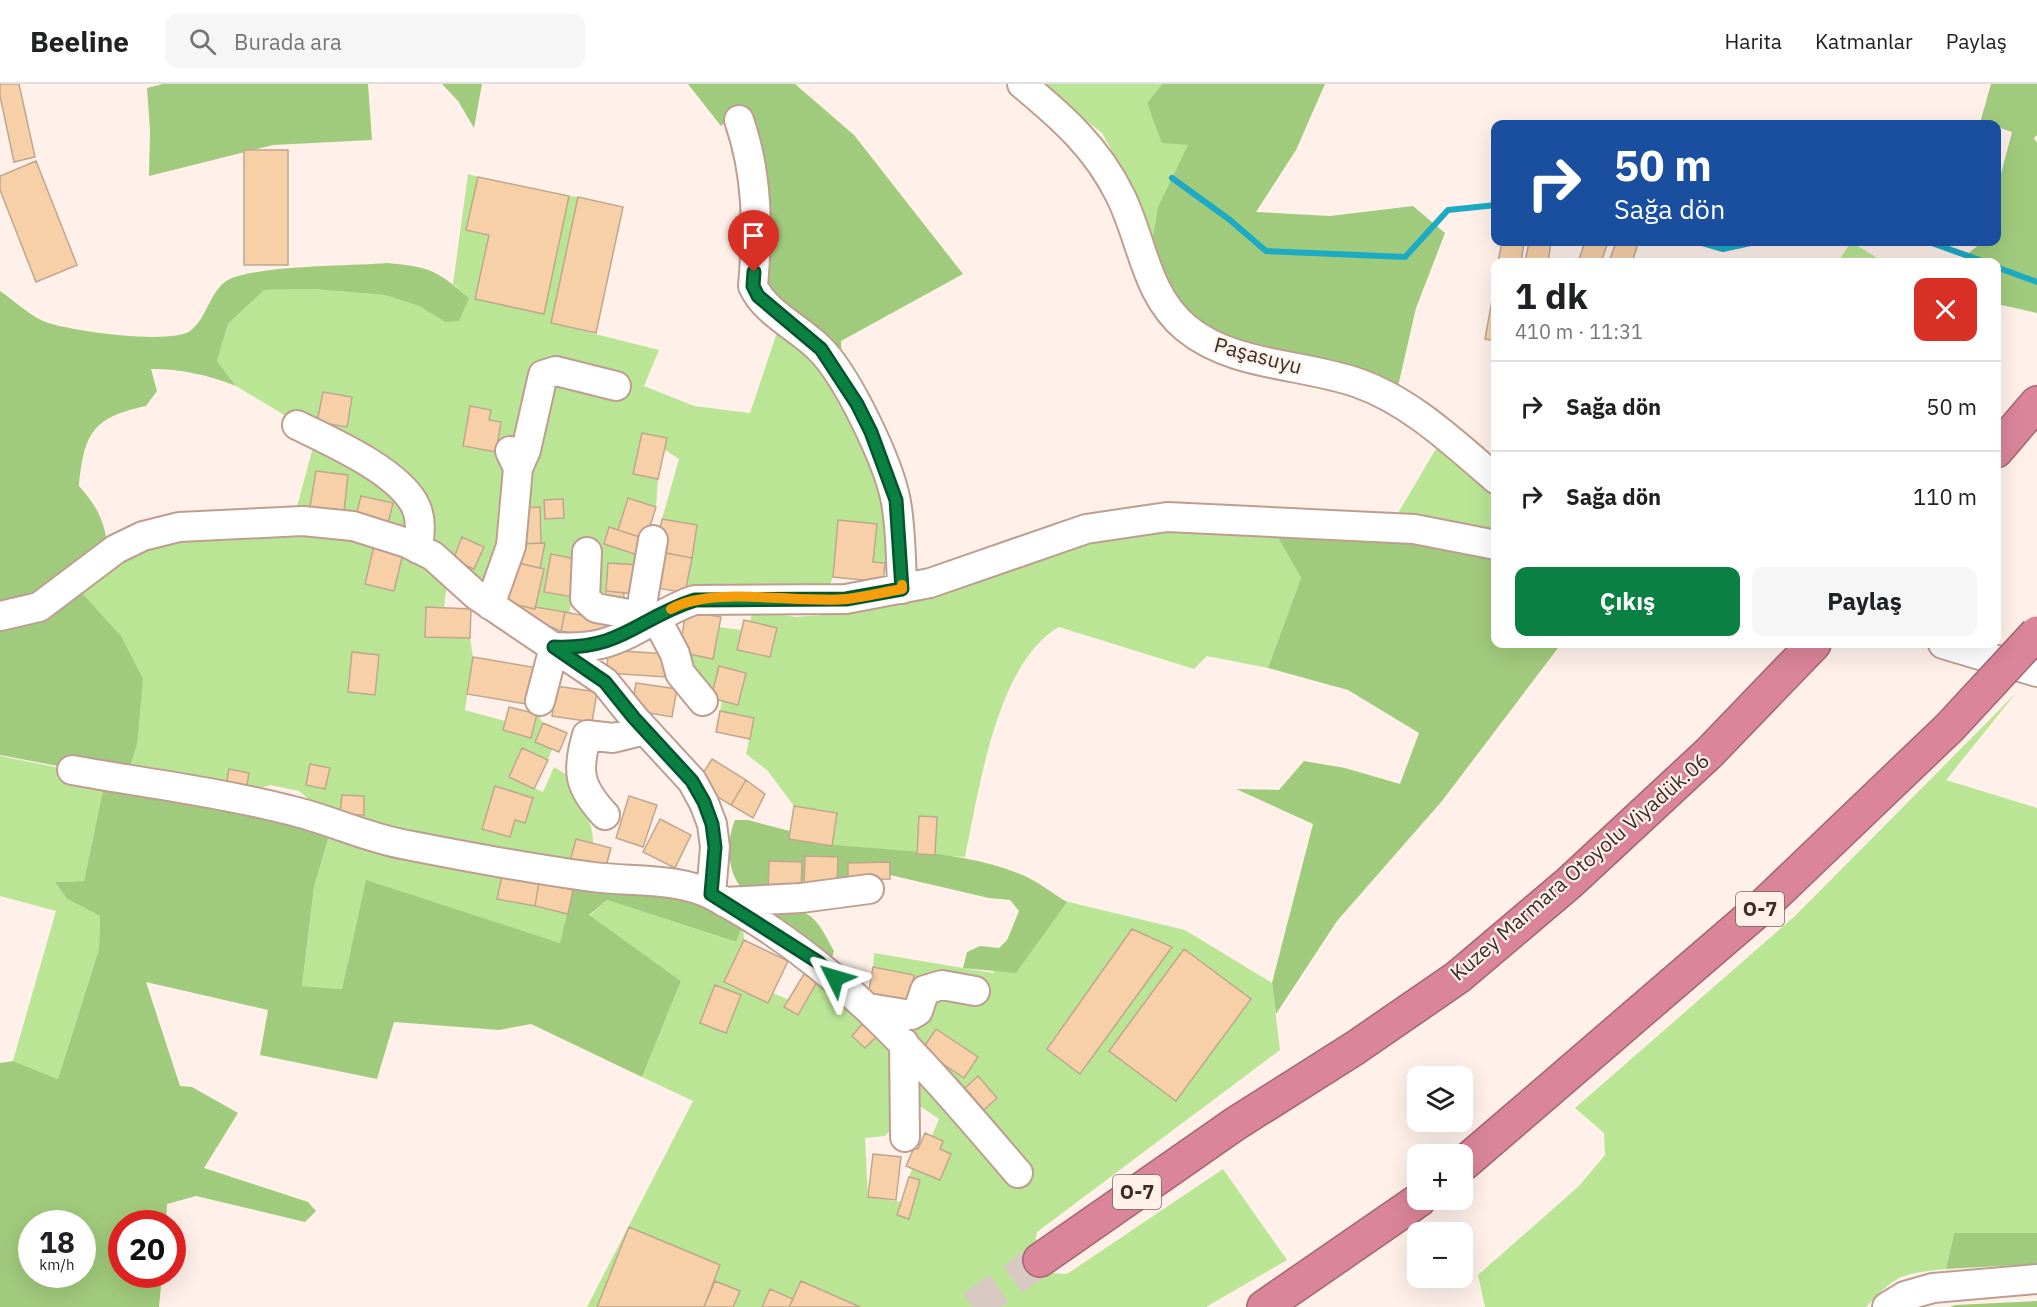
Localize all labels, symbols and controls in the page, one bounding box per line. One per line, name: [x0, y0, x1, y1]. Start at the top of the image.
search box: [165, 14, 585, 68]
text: Beeline: [30, 23, 129, 60]
icon: search: [186, 25, 219, 58]
text: Burada ara: [234, 27, 342, 56]
text: Harita: [1724, 27, 1782, 55]
text: Katmanlar: [1815, 27, 1913, 55]
text: Paylaş: [1946, 27, 2007, 55]
text: 50 m: [1614, 138, 1712, 193]
icon: right: [1515, 144, 1593, 222]
text: Sağa dön: [1614, 191, 1725, 226]
pin: [728, 210, 779, 272]
icon: arrive: [737, 219, 770, 252]
text: 1 dk: [1515, 272, 1588, 319]
button: close: [1914, 278, 1977, 341]
text: 410 m · 11:31: [1515, 318, 1643, 345]
street label: Paşasuyu: [1211, 330, 1305, 380]
icon: right: [1515, 390, 1548, 423]
text: Sağa dön: [1566, 392, 1661, 421]
text: 50 m: [1926, 392, 1977, 421]
icon: right: [1515, 480, 1548, 513]
text: Sağa dön: [1566, 482, 1661, 511]
text: 110 m: [1913, 482, 1977, 511]
button: Çıkış: [1515, 567, 1740, 636]
button: Paylaş: [1752, 567, 1977, 636]
street label: Kuzey Marmara Otoyolu Viyadük.06: [1444, 746, 1715, 987]
road number: O-7: [1736, 892, 1784, 926]
position arrow: [803, 946, 867, 1010]
map controls: [1407, 1066, 1473, 1288]
button: layers: [1407, 1066, 1473, 1132]
button: +: [1407, 1144, 1473, 1210]
road number: O-7: [1113, 1175, 1161, 1209]
speed limit sign: 20: [108, 1210, 186, 1288]
text: 18: [39, 1222, 75, 1261]
button: −: [1407, 1222, 1473, 1288]
text: km/h: [39, 1255, 75, 1274]

